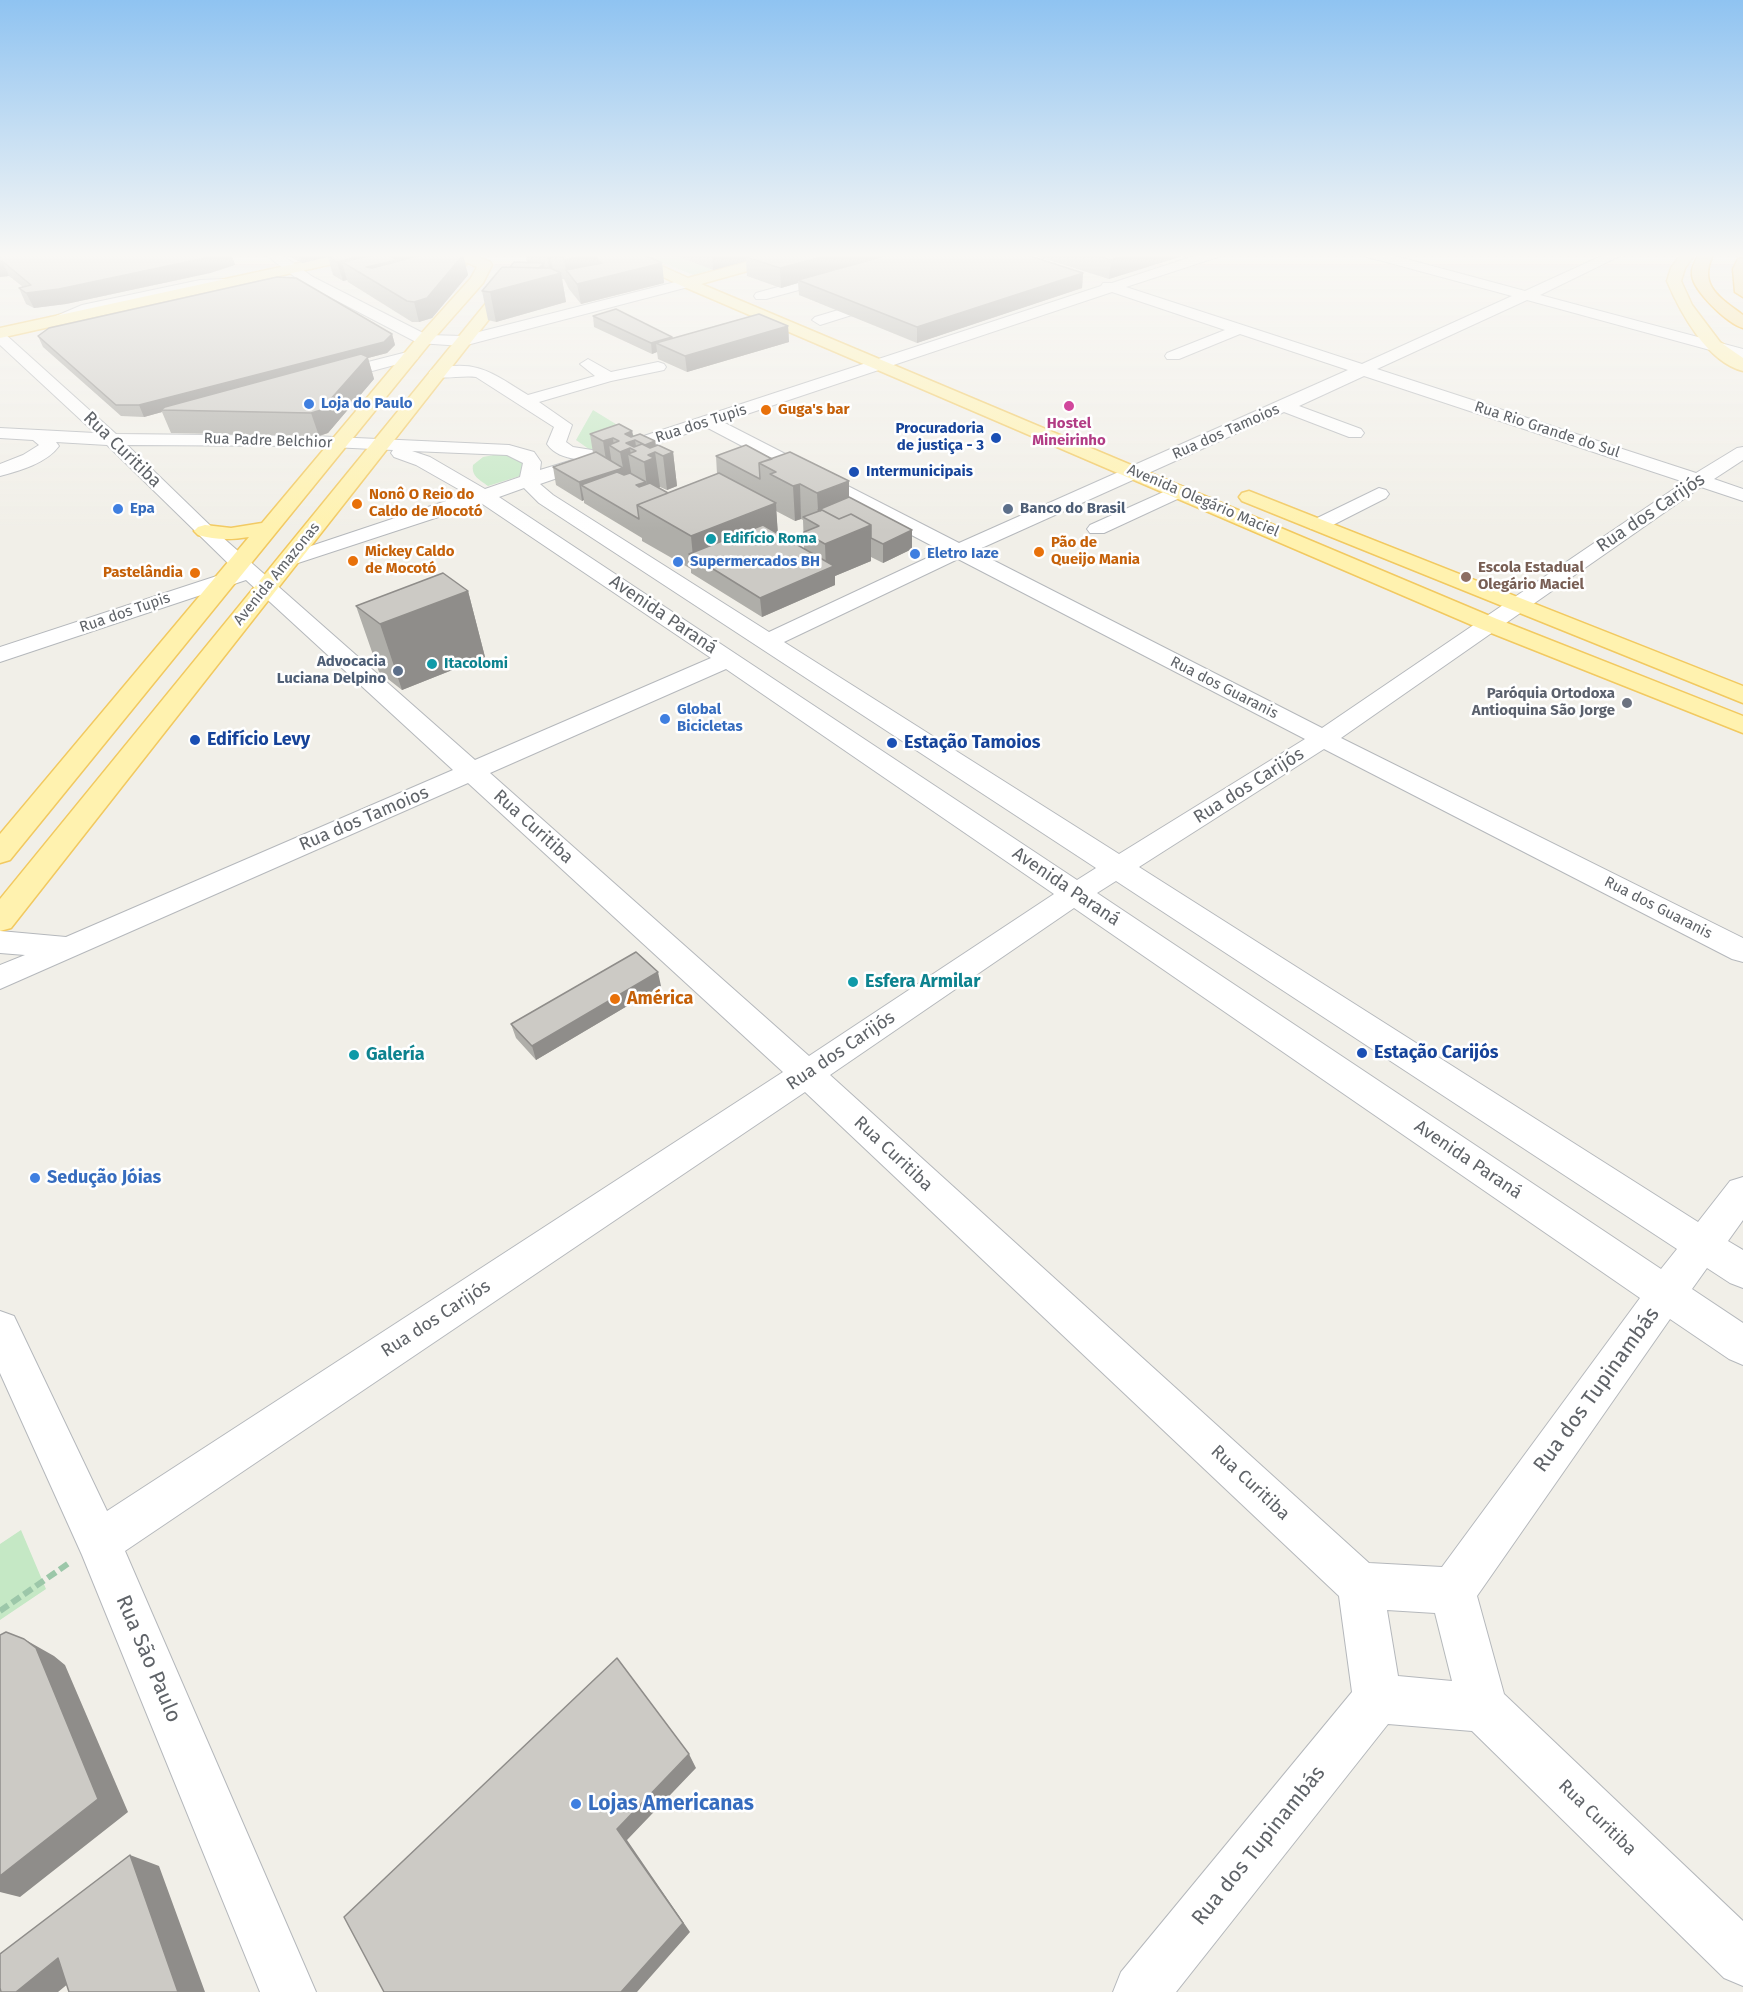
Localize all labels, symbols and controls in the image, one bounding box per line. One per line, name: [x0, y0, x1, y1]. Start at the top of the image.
place label: Loja do Paulo: [321, 395, 413, 413]
marker: Loja do Paulo: [302, 397, 316, 411]
street label: Rua Rio Grande do Sul: [1472, 398, 1622, 462]
marker: Hostel Mineirinho: [1062, 399, 1076, 413]
street label: Rua dos Tamoios: [1170, 400, 1282, 464]
street label: Rua dos Tupis: [653, 401, 749, 447]
place label: Guga's bar: [778, 401, 850, 419]
marker: Guga's bar: [759, 403, 773, 417]
street label: Rua Curitiba: [79, 407, 165, 493]
place label: Hostel Mineirinho: [1032, 415, 1106, 450]
place label: Procuradoria de justiça - 3: [895, 420, 984, 455]
street label: Rua Padre Belchior: [203, 430, 333, 452]
marker: Procuradoria de justiça - 3: [989, 431, 1003, 445]
street label: Avenida Olegário Maciel: [1124, 461, 1282, 541]
place label: Intermunicipais: [866, 463, 973, 481]
marker: Intermunicipais: [847, 465, 861, 479]
street label: Rua dos Carijós: [1593, 469, 1709, 557]
place label: Nonô O Reio do Caldo de Mocotó: [369, 486, 483, 521]
marker: Nonô O Reio do Caldo de Mocotó: [350, 497, 364, 511]
place label: Epa: [130, 500, 155, 518]
place label: Banco do Brasil: [1020, 500, 1125, 518]
marker: Epa: [111, 502, 125, 516]
marker: Banco do Brasil: [1001, 502, 1015, 516]
street label: Avenida Amazonas: [230, 519, 324, 629]
place label: Edifício Roma: [723, 530, 817, 548]
marker: Edifício Roma: [704, 532, 718, 546]
place label: Pão de Queijo Mania: [1051, 534, 1140, 569]
place label: Mickey Caldo de Mocotó: [365, 543, 454, 578]
place label: Eletro Iaze: [927, 545, 999, 563]
marker: Pão de Queijo Mania: [1032, 545, 1046, 559]
marker: Eletro Iaze: [908, 547, 922, 561]
place label: Supermercados BH: [690, 553, 820, 571]
marker: Mickey Caldo de Mocotó: [346, 554, 360, 568]
marker: Supermercados BH: [671, 555, 685, 569]
place label: Escola Estadual Olegário Maciel: [1478, 559, 1584, 594]
place label: Pastelândia: [103, 564, 183, 582]
marker: Pastelândia: [188, 566, 202, 580]
marker: Escola Estadual Olegário Maciel: [1459, 570, 1473, 584]
street label: Avenida Paraná: [605, 571, 721, 659]
street label: Rua dos Tupis: [77, 589, 173, 637]
place label: Advocacia Luciana Delpino: [277, 653, 386, 688]
street label: Rua dos Guaranis: [1167, 653, 1281, 723]
place label: Itacolomi: [444, 655, 508, 673]
marker: Itacolomi: [425, 657, 439, 671]
marker: Advocacia Luciana Delpino: [391, 664, 405, 678]
place label: Paróquia Ortodoxa Antioquina São Jorge: [1472, 685, 1615, 720]
marker: Paróquia Ortodoxa Antioquina São Jorge: [1620, 696, 1634, 710]
place label: Global Bicicletas: [677, 701, 743, 736]
marker: Global Bicicletas: [658, 712, 672, 726]
place label: Edifício Levy: [207, 729, 310, 751]
place label: Estação Tamoios: [904, 732, 1040, 754]
marker: Edifício Levy: [188, 733, 202, 747]
marker: Estação Tamoios: [885, 736, 899, 750]
street label: Rua dos Carijós: [1190, 743, 1308, 829]
street label: Rua dos Tamoios: [296, 782, 432, 856]
street label: Rua Curitiba: [489, 785, 577, 869]
street label: Avenida Paraná: [1008, 843, 1124, 931]
street label: Rua dos Guaranis: [1601, 873, 1715, 943]
place label: Esfera Armilar: [865, 971, 980, 993]
marker: Esfera Armilar: [846, 975, 860, 989]
place label: América: [627, 988, 693, 1010]
marker: América: [608, 992, 622, 1006]
street label: Rua dos Carijós: [783, 1007, 899, 1095]
place label: Estação Carijós: [1374, 1042, 1498, 1064]
place label: Galería: [366, 1044, 425, 1066]
marker: Estação Carijós: [1355, 1046, 1369, 1060]
marker: Galería: [347, 1048, 361, 1062]
street label: Rua Curitiba: [849, 1112, 937, 1196]
street label: Avenida Paraná: [1410, 1116, 1526, 1204]
place label: Sedução Jóias: [47, 1167, 161, 1189]
marker: Sedução Jóias: [28, 1171, 42, 1185]
street label: Rua dos Carijós: [377, 1276, 495, 1362]
street label: Rua dos Tupinambás: [1529, 1303, 1665, 1477]
street label: Rua Curitiba: [1206, 1441, 1294, 1525]
street label: Rua São Paulo: [110, 1592, 186, 1726]
street label: Rua dos Tupinambás: [1187, 1761, 1331, 1931]
street label: Rua Curitiba: [1554, 1775, 1640, 1861]
place label: Lojas Americanas: [588, 1791, 754, 1817]
marker: Lojas Americanas: [569, 1797, 583, 1811]

